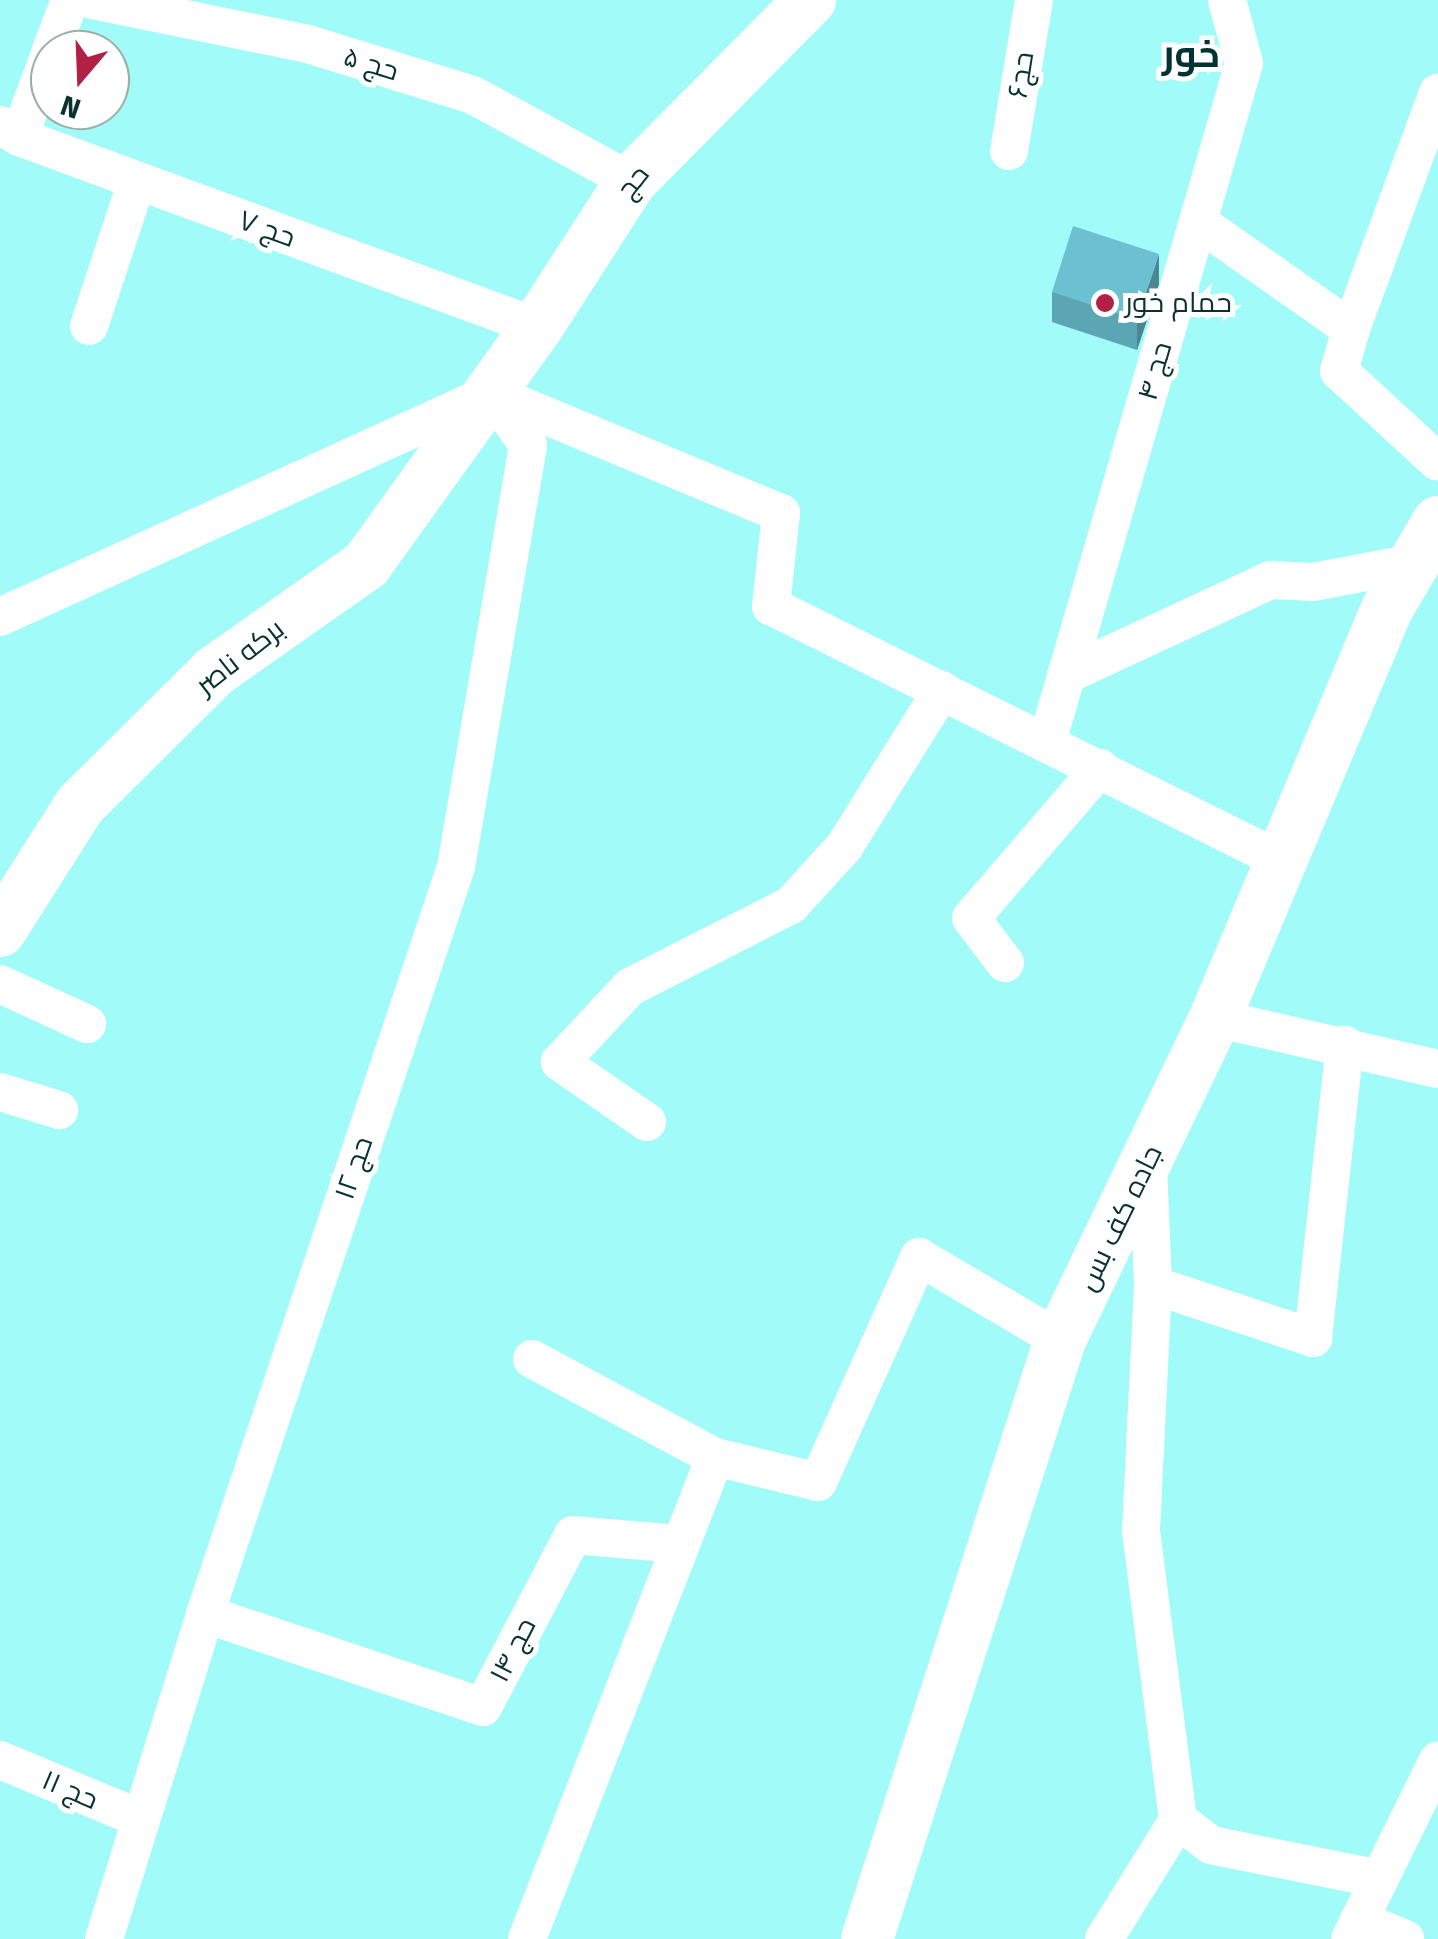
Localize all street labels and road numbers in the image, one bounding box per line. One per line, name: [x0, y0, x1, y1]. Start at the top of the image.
street label: حج ۵: [339, 40, 403, 88]
street label: حج۶: [1001, 49, 1041, 101]
street label: حج: [610, 159, 656, 205]
street label: حج ۷: [234, 203, 300, 255]
street label: حج ۴: [1131, 338, 1179, 404]
street label: برکه ناصر: [189, 612, 291, 702]
street label: حج ۱۲: [328, 1132, 380, 1204]
street label: جاده کف بس: [1070, 1140, 1170, 1296]
street label: حج ۱۴: [483, 1612, 543, 1688]
street label: حج ۱۱: [37, 1763, 103, 1817]

